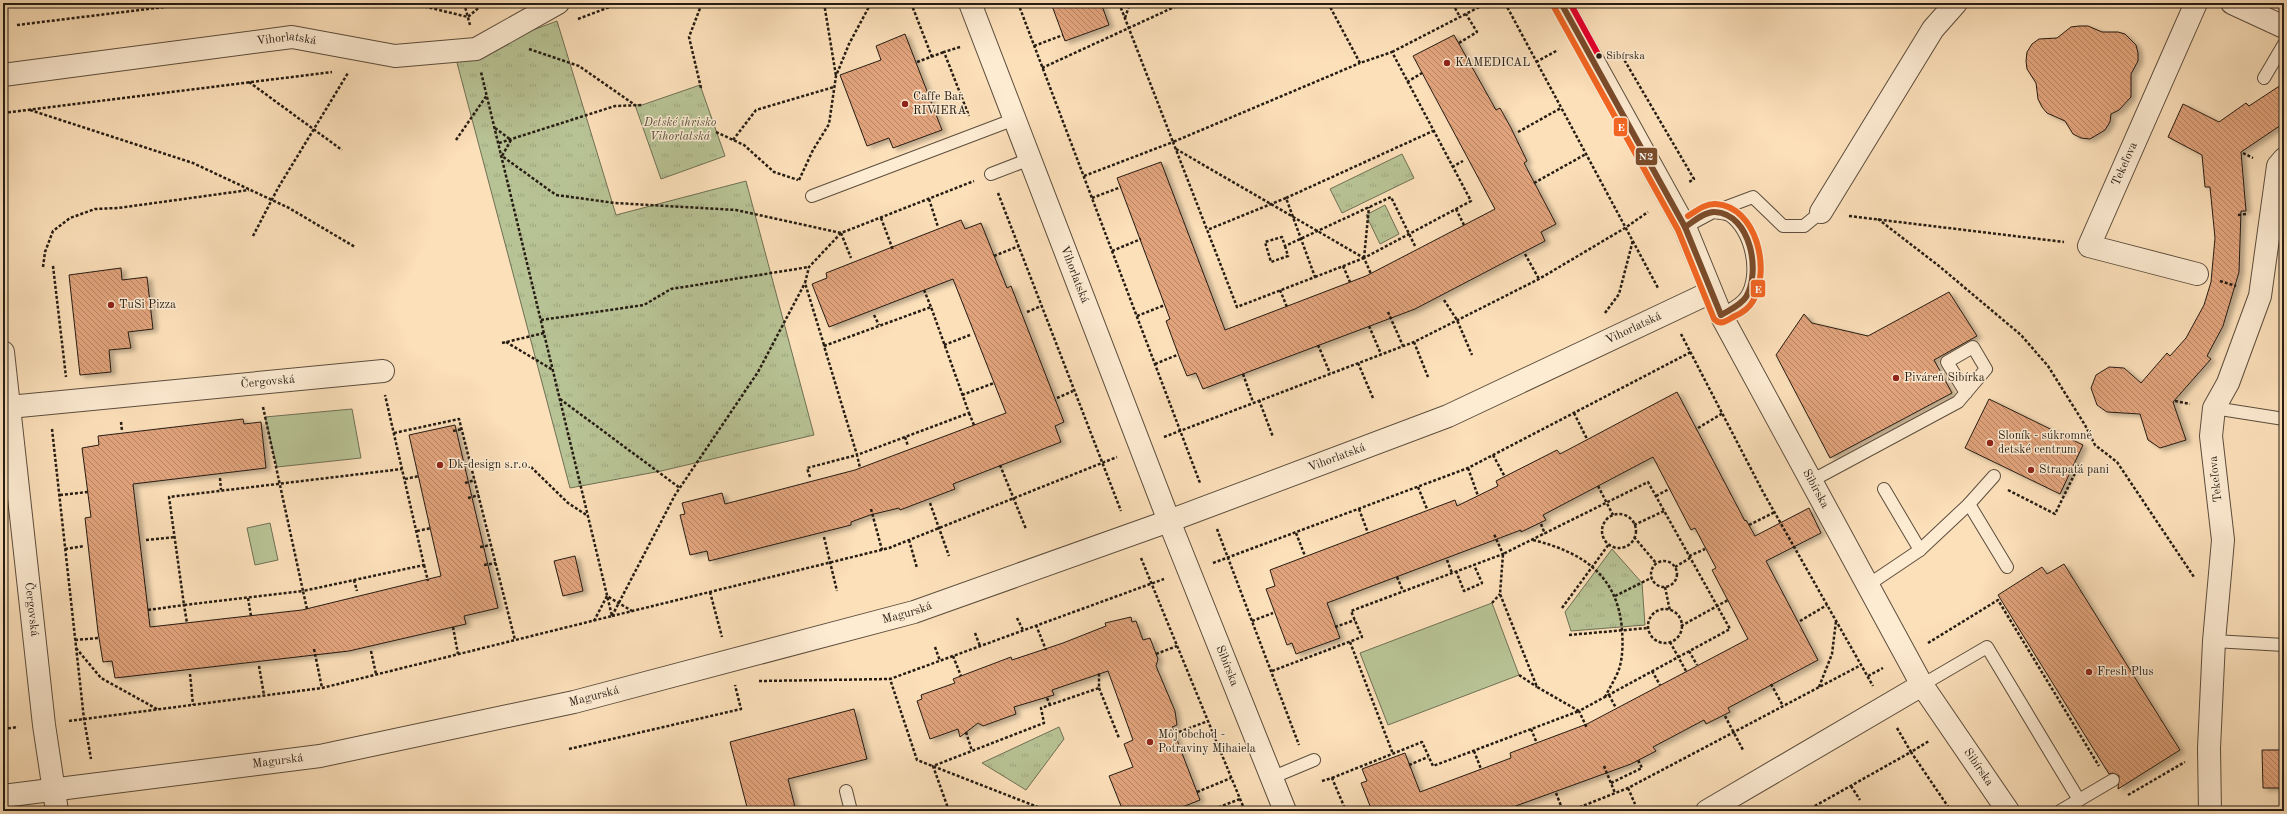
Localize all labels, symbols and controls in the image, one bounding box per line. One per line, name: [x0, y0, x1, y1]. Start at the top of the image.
street label: Vihorlatská: [256, 31, 317, 48]
marker: Sibírska: [1594, 51, 1604, 61]
place label: Sibírska: [1606, 51, 1645, 62]
place label: KAMEDICAL: [1455, 57, 1530, 69]
marker: KAMEDICAL: [1442, 58, 1452, 68]
place label: Caffe Bar RIVIERA: [913, 91, 966, 117]
marker: Caffe Bar RIVIERA: [900, 99, 910, 109]
park label: Detské ihrisko Vihorlatská: [643, 117, 717, 143]
line badge: E: [1613, 117, 1628, 137]
text: E: [1617, 123, 1625, 134]
street label: Tekeľova: [2110, 140, 2140, 188]
line badge: N2: [1635, 147, 1658, 166]
text: N2: [1639, 152, 1653, 163]
street label: Vihorlatská: [1058, 244, 1091, 305]
line badge: E: [1750, 279, 1766, 298]
text: E: [1754, 285, 1762, 296]
place label: TuSi Pizza: [119, 299, 176, 311]
marker: TuSi Pizza: [106, 300, 116, 310]
street label: Vihorlatská: [1604, 310, 1663, 347]
place label: Piváreň Sibírka: [1904, 372, 1985, 384]
marker: Piváreň Sibírka: [1891, 373, 1901, 383]
street label: Čergovská: [240, 374, 295, 391]
place label: Sloník - súkromné detské centrum: [1998, 430, 2092, 456]
marker: Sloník - súkromné detské centrum: [1985, 438, 1995, 448]
street label: Vihorlatská: [1307, 442, 1367, 474]
street label: Tekeľova: [2208, 455, 2224, 503]
place label: Dk-design s.r.o.: [448, 459, 531, 471]
marker: Dk-design s.r.o.: [435, 460, 445, 470]
place label: Strapatá pani: [2039, 464, 2109, 476]
marker: Strapatá pani: [2026, 465, 2036, 475]
street label: Sibírska: [1800, 467, 1831, 510]
street label: Čergovská: [22, 581, 40, 637]
street label: Magurská: [881, 600, 934, 626]
street label: Sibírska: [1214, 644, 1240, 688]
place label: Fresh Plus: [2097, 666, 2154, 678]
marker: Fresh Plus: [2084, 667, 2094, 677]
street label: Magurská: [568, 684, 620, 709]
place label: Môj obchod - Potraviny Mihaiela: [1158, 729, 1256, 755]
marker: Môj obchod - Potraviny Mihaiela: [1145, 737, 1155, 747]
street label: Sibírska: [1961, 747, 1995, 788]
street label: Magurská: [252, 752, 304, 770]

